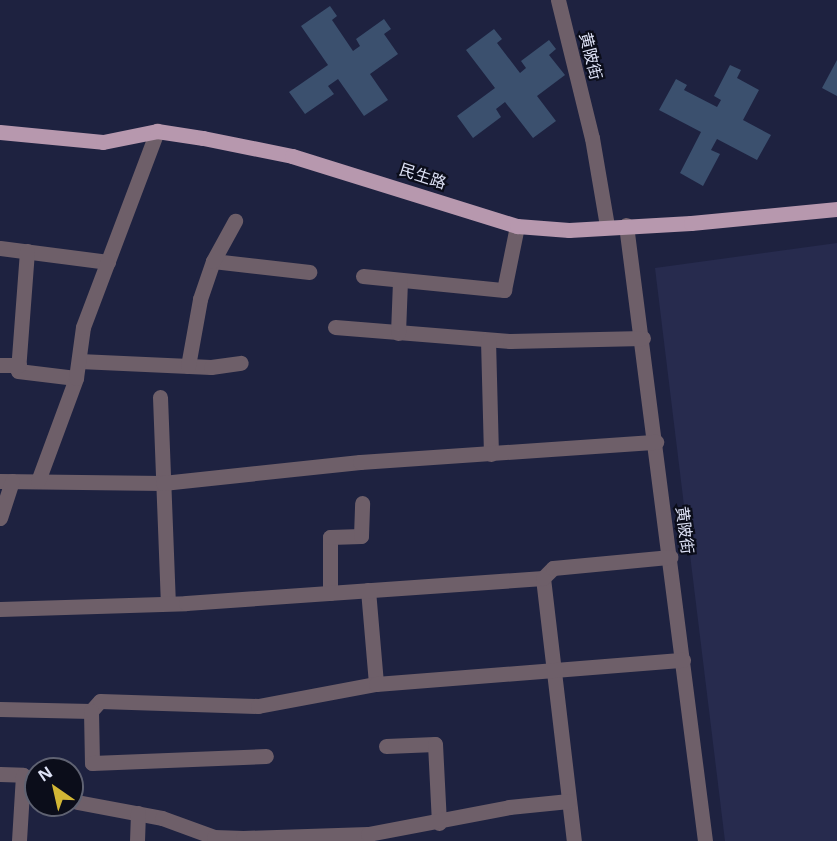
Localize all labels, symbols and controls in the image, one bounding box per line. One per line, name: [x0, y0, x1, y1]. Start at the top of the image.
street label: 黄陂街: [576, 30, 606, 82]
street label: 民生路: [397, 159, 449, 193]
street label: 黄陂街: [673, 505, 697, 555]
north arrow: [24, 757, 84, 817]
text: N: [34, 761, 57, 786]

